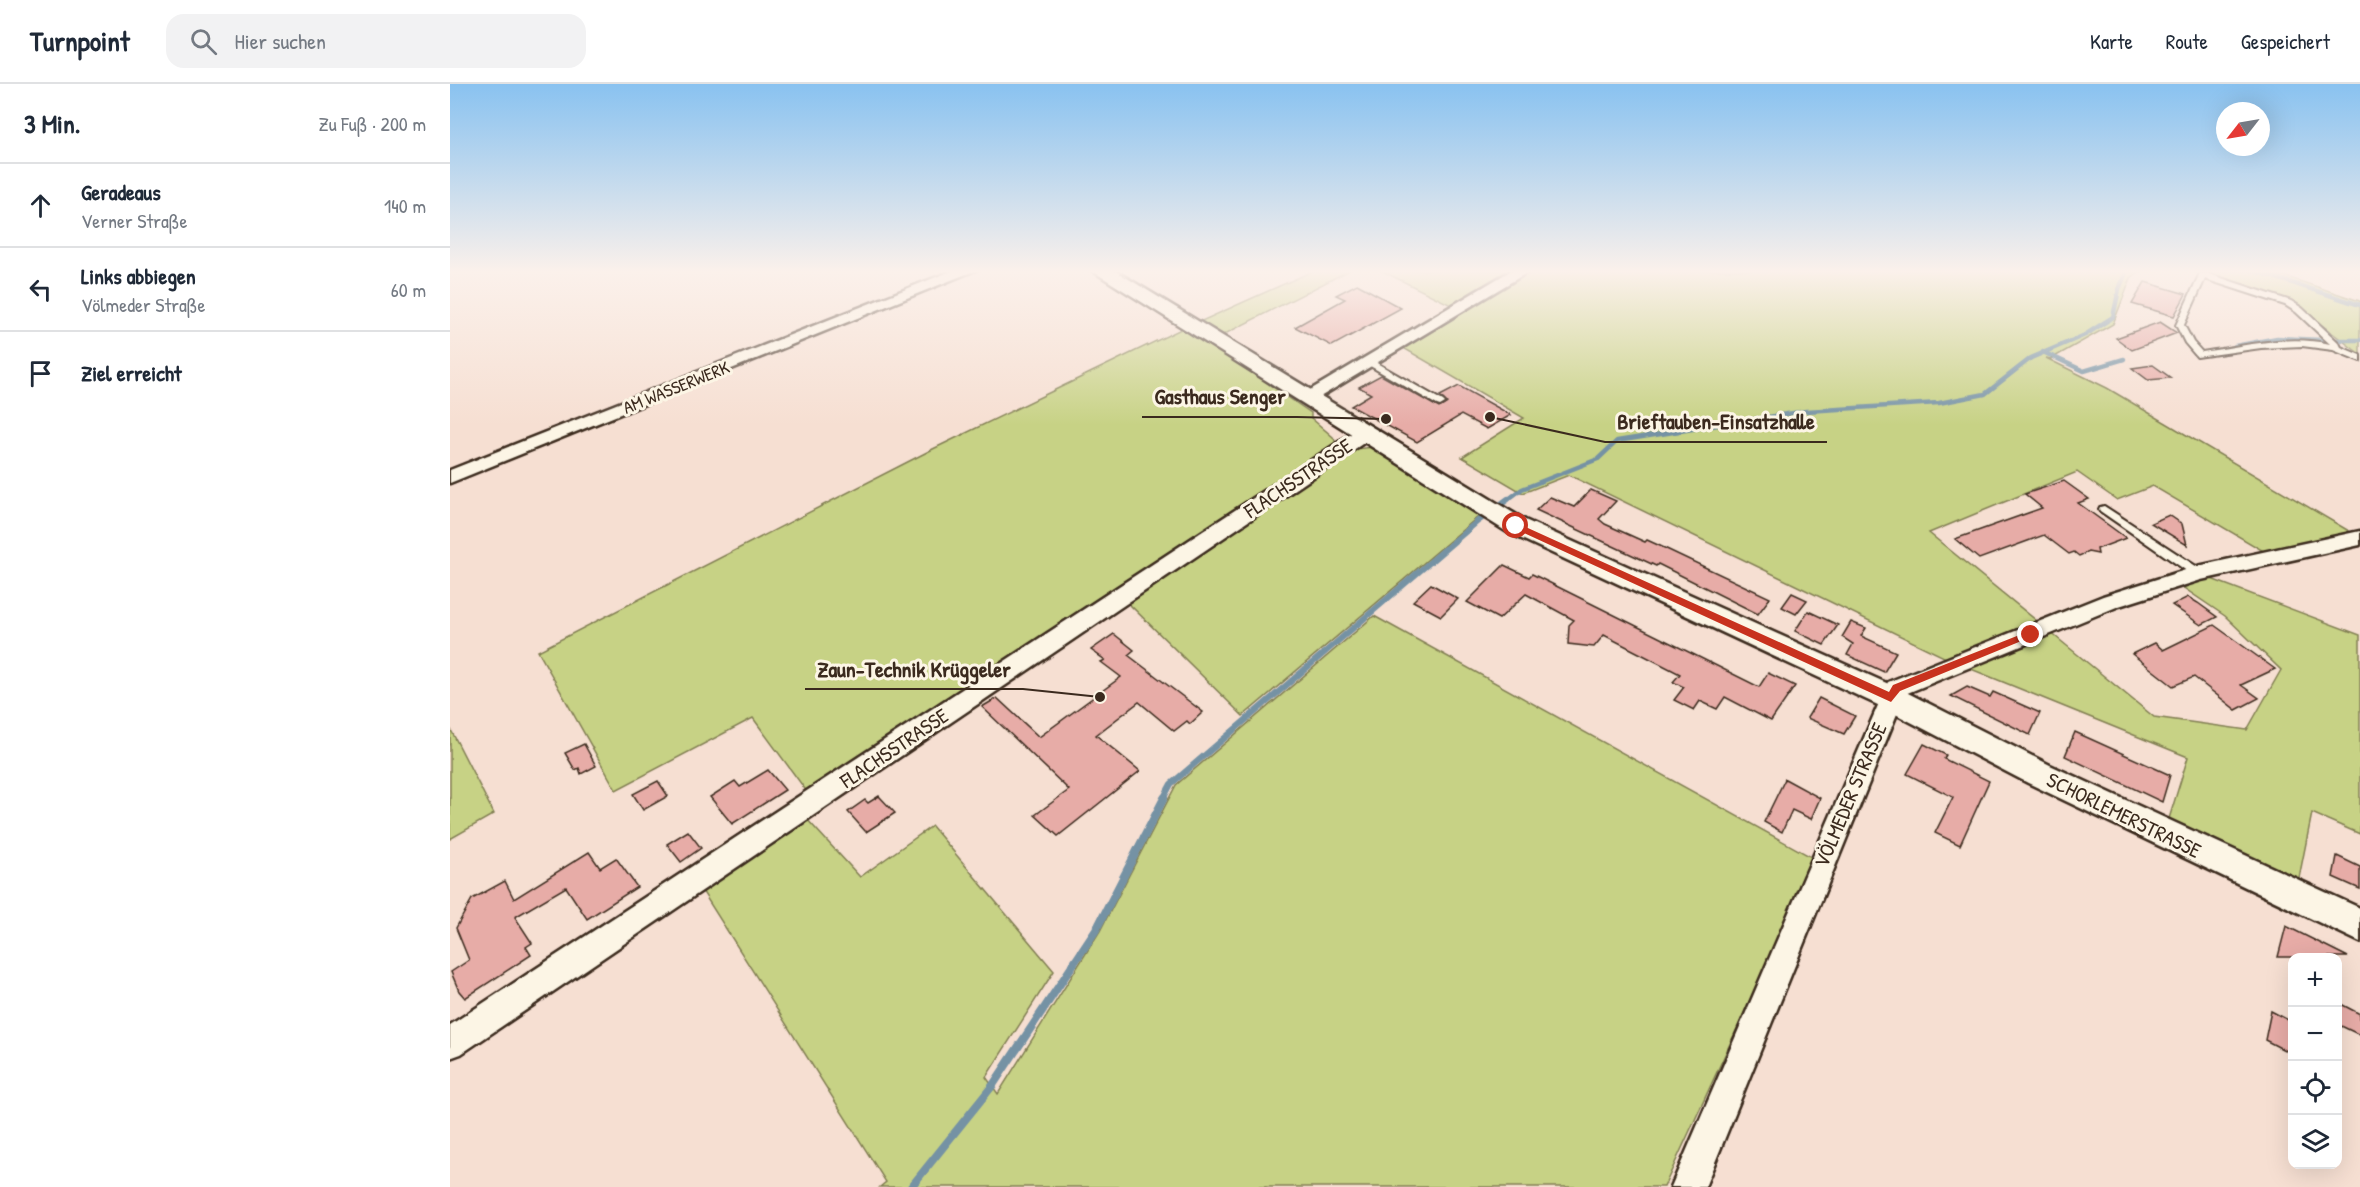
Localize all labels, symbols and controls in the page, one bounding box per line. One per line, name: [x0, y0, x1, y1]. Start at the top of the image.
search box: [166, 14, 586, 68]
text: Turnpoint: [30, 22, 130, 60]
icon: search: [187, 25, 220, 58]
text: Hier suchen: [235, 26, 326, 56]
text: Karte: [2090, 27, 2133, 56]
text: Route: [2166, 27, 2208, 56]
text: Gespeichert: [2241, 27, 2330, 56]
north arrow: [2216, 102, 2270, 156]
text: 3 Min.: [24, 106, 80, 141]
text: Zu Fuß · 200 m: [319, 110, 426, 137]
text: Geradeaus: [81, 177, 161, 207]
icon: ahead: [24, 189, 57, 222]
text: 140 m: [384, 192, 426, 219]
text: Verner Straße: [81, 207, 187, 234]
text: Links abbiegen: [81, 261, 196, 291]
icon: left: [24, 273, 57, 306]
text: 60 m: [391, 276, 426, 303]
text: Völmeder Straße: [81, 291, 205, 318]
street label: AM WASSERWERK: [619, 354, 734, 420]
icon: arrive: [24, 357, 57, 390]
text: Ziel erreicht: [81, 358, 181, 388]
callout: Gasthaus Senger: [1142, 377, 1297, 417]
text: Gasthaus Senger: [1154, 381, 1286, 412]
callout: Brieftauben-Einsatzhalle: [1605, 402, 1827, 442]
text: Brieftauben-Einsatzhalle: [1617, 406, 1815, 436]
street label: FLACHSSTRASSE: [1237, 431, 1358, 525]
route start: [1502, 512, 1528, 538]
route end: [2017, 621, 2043, 647]
callout: Zaun-Technik Krüggeler: [805, 649, 1023, 689]
text: Zaun-Technik Krüggeler: [817, 654, 1011, 685]
street label: FLACHSSTRASSE: [833, 701, 954, 795]
street label: VÖLMEDER STRASSE: [1806, 718, 1894, 872]
street label: SCHORLEMERSTRASSE: [2042, 765, 2206, 865]
map controls: [2288, 953, 2342, 1169]
button: +: [2288, 953, 2342, 1007]
button: −: [2288, 1007, 2342, 1061]
button: locate: [2288, 1061, 2342, 1115]
button: layers: [2288, 1115, 2342, 1169]

